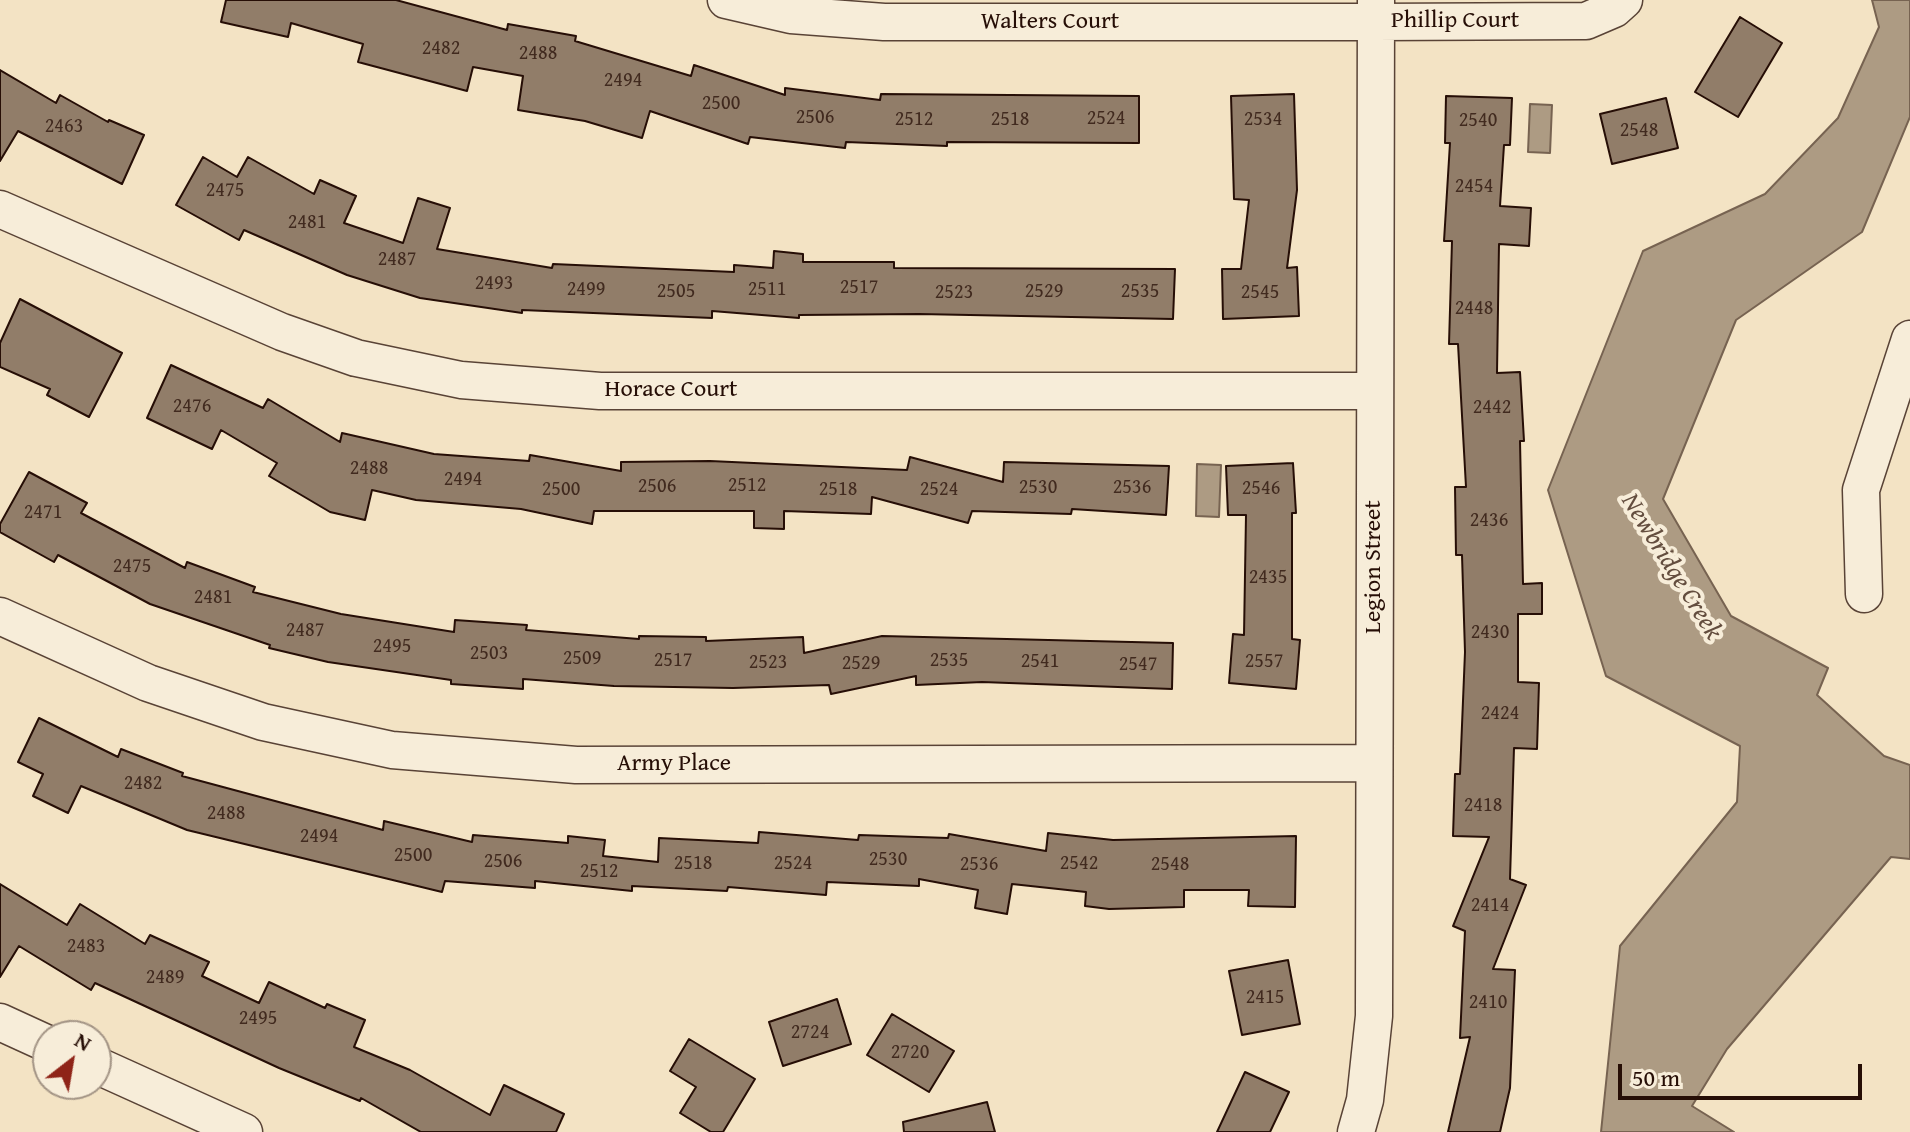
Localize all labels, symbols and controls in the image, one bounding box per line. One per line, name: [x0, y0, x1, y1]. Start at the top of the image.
street label: Phillip Court: [1391, 7, 1519, 35]
street label: Walters Court: [981, 8, 1119, 36]
house number: 2482: [422, 37, 460, 61]
house number: 2488: [519, 42, 557, 66]
house number: 2494: [604, 69, 642, 93]
house number: 2500: [702, 92, 740, 116]
house number: 2506: [796, 106, 834, 130]
house number: 2524: [1087, 107, 1125, 131]
house number: 2512: [895, 108, 933, 132]
house number: 2518: [991, 108, 1029, 132]
house number: 2534: [1244, 108, 1282, 132]
house number: 2540: [1459, 109, 1497, 133]
house number: 2463: [45, 115, 83, 139]
house number: 2548: [1620, 119, 1658, 143]
house number: 2454: [1455, 175, 1493, 199]
house number: 2475: [206, 179, 244, 203]
house number: 2481: [288, 211, 326, 235]
house number: 2487: [378, 248, 416, 272]
house number: 2493: [475, 272, 513, 296]
house number: 2517: [840, 276, 878, 300]
house number: 2499: [567, 278, 605, 302]
house number: 2511: [748, 278, 786, 302]
house number: 2505: [657, 280, 695, 304]
house number: 2529: [1025, 280, 1063, 304]
house number: 2535: [1121, 280, 1159, 304]
house number: 2523: [935, 281, 973, 305]
house number: 2545: [1241, 281, 1279, 305]
house number: 2448: [1455, 297, 1493, 321]
street label: Horace Court: [605, 376, 737, 404]
house number: 2476: [173, 395, 211, 419]
house number: 2442: [1473, 396, 1511, 420]
house number: 2488: [350, 457, 388, 481]
house number: 2494: [444, 468, 482, 492]
house number: 2512: [728, 474, 766, 498]
house number: 2506: [638, 475, 676, 499]
house number: 2530: [1019, 476, 1057, 500]
house number: 2536: [1113, 476, 1151, 500]
house number: 2546: [1242, 477, 1280, 501]
house number: 2500: [542, 478, 580, 502]
house number: 2518: [819, 478, 857, 502]
house number: 2524: [920, 478, 958, 502]
water label: Newbridge Creek: [1614, 488, 1728, 646]
street label: Legion Street: [1360, 500, 1388, 634]
house number: 2471: [24, 501, 62, 525]
house number: 2436: [1470, 509, 1508, 533]
house number: 2475: [113, 555, 151, 579]
house number: 2435: [1249, 566, 1287, 590]
house number: 2481: [194, 586, 232, 610]
house number: 2487: [286, 619, 324, 643]
house number: 2430: [1471, 621, 1509, 645]
house number: 2495: [373, 635, 411, 659]
house number: 2503: [470, 642, 508, 666]
house number: 2509: [563, 647, 601, 671]
house number: 2517: [654, 649, 692, 673]
house number: 2535: [930, 649, 968, 673]
house number: 2541: [1021, 650, 1059, 674]
house number: 2557: [1245, 650, 1283, 674]
house number: 2523: [749, 651, 787, 675]
house number: 2529: [842, 652, 880, 676]
house number: 2547: [1119, 653, 1157, 677]
house number: 2424: [1481, 702, 1519, 726]
street label: Army Place: [617, 750, 731, 778]
house number: 2482: [124, 772, 162, 796]
house number: 2418: [1464, 794, 1502, 818]
house number: 2488: [207, 802, 245, 826]
house number: 2494: [300, 825, 338, 849]
house number: 2500: [394, 844, 432, 868]
house number: 2530: [869, 848, 907, 872]
house number: 2506: [484, 850, 522, 874]
house number: 2518: [674, 852, 712, 876]
house number: 2524: [774, 852, 812, 876]
house number: 2542: [1060, 852, 1098, 876]
house number: 2536: [960, 853, 998, 877]
house number: 2548: [1151, 853, 1189, 877]
house number: 2512: [580, 860, 618, 884]
house number: 2414: [1471, 894, 1509, 918]
house number: 2483: [67, 935, 105, 959]
house number: 2489: [146, 966, 184, 990]
house number: 2415: [1246, 986, 1284, 1010]
house number: 2410: [1469, 991, 1507, 1015]
house number: 2495: [239, 1007, 277, 1031]
north arrow: [32, 1020, 112, 1100]
house number: 2724: [791, 1021, 829, 1045]
text: N: [69, 1024, 98, 1059]
house number: 2720: [891, 1041, 929, 1065]
scale bar: [1622, 1048, 1866, 1098]
text: 50 m: [1632, 1060, 1680, 1095]

